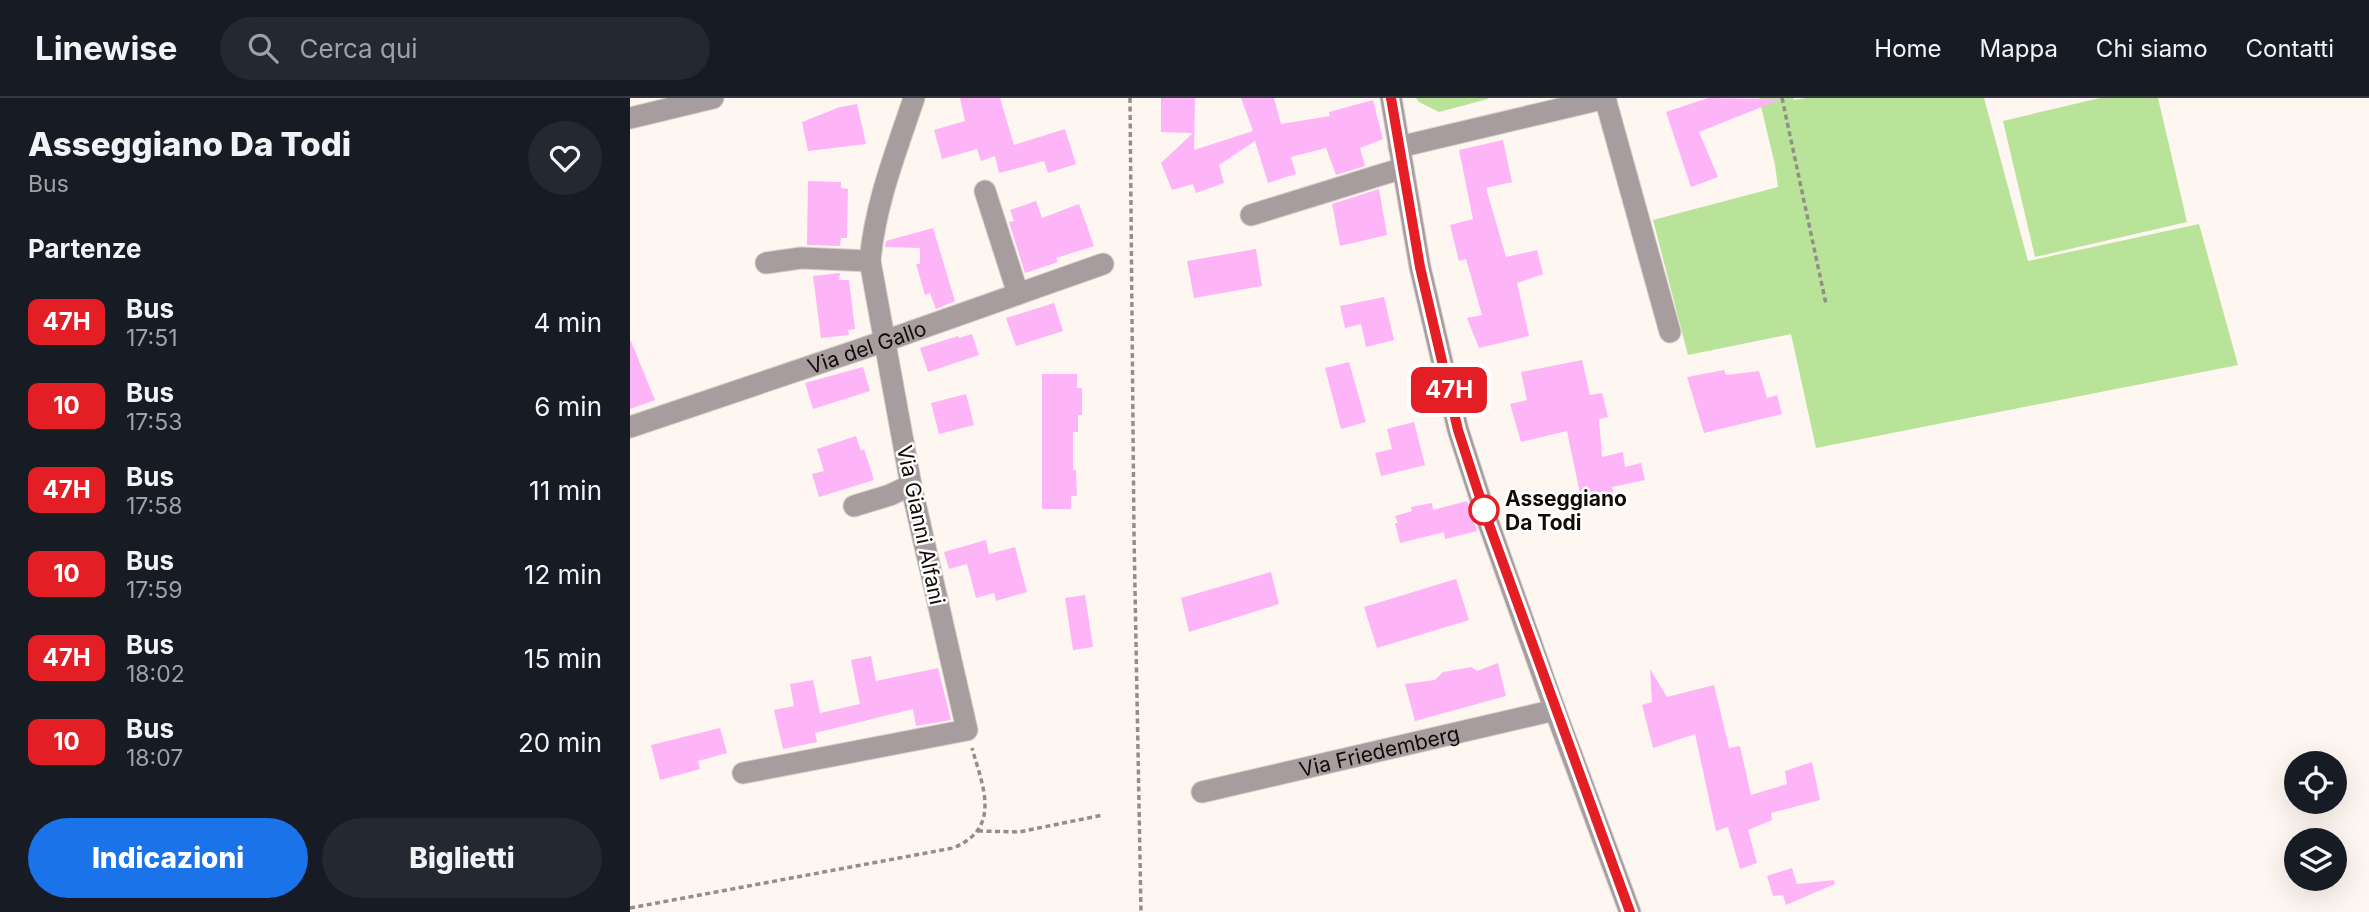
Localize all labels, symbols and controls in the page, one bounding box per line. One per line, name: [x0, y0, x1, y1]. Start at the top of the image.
search box: [220, 17, 710, 80]
text: Linewise: [35, 28, 178, 68]
icon: search: [244, 29, 282, 67]
text: Cerca qui: [300, 33, 418, 64]
text: Home: [1874, 34, 1942, 63]
text: Mappa: [1980, 34, 2058, 63]
text: Chi siamo: [2096, 34, 2208, 63]
text: Contatti: [2246, 34, 2334, 63]
button: heart: [528, 121, 602, 195]
text: Asseggiano Da Todi: [28, 124, 351, 164]
text: Bus: [28, 170, 69, 198]
text: Partenze: [28, 233, 142, 264]
text: Bus: [126, 293, 174, 324]
text: 47H: [42, 307, 91, 336]
text: 4 min: [533, 307, 602, 338]
street label: Via del Gallo: [804, 315, 929, 379]
text: 17:51: [126, 324, 178, 352]
line badge: 47H: [1409, 367, 1489, 413]
text: 47H: [1425, 375, 1473, 404]
text: Bus: [126, 377, 174, 408]
text: 10: [53, 391, 80, 420]
text: 6 min: [534, 391, 602, 422]
text: 17:53: [126, 408, 182, 436]
street label: Via Gianni Alfani: [892, 443, 950, 607]
text: Bus: [126, 461, 174, 492]
text: 47H: [42, 475, 91, 504]
text: 11 min: [529, 475, 602, 506]
place label: Asseggiano Da Todi: [1505, 486, 1627, 535]
text: 17:58: [126, 492, 182, 520]
marker: Asseggiano Da Todi: [1469, 495, 1499, 525]
text: Bus: [126, 545, 174, 576]
text: 10: [53, 559, 80, 588]
text: 12 min: [524, 559, 602, 590]
text: 17:59: [126, 576, 182, 604]
text: Bus: [126, 629, 174, 660]
text: 47H: [42, 643, 91, 672]
text: 15 min: [524, 643, 602, 674]
text: 18:02: [126, 660, 185, 688]
text: Bus: [126, 713, 174, 744]
street label: Via Friedemberg: [1297, 720, 1462, 782]
text: 10: [53, 727, 80, 756]
text: 20 min: [518, 727, 602, 758]
text: 18:07: [126, 744, 183, 772]
map controls: [2284, 751, 2347, 891]
button: locate: [2284, 751, 2347, 814]
button: Indicazioni: [28, 818, 308, 898]
button: Biglietti: [322, 818, 602, 898]
button: layers: [2284, 828, 2347, 891]

